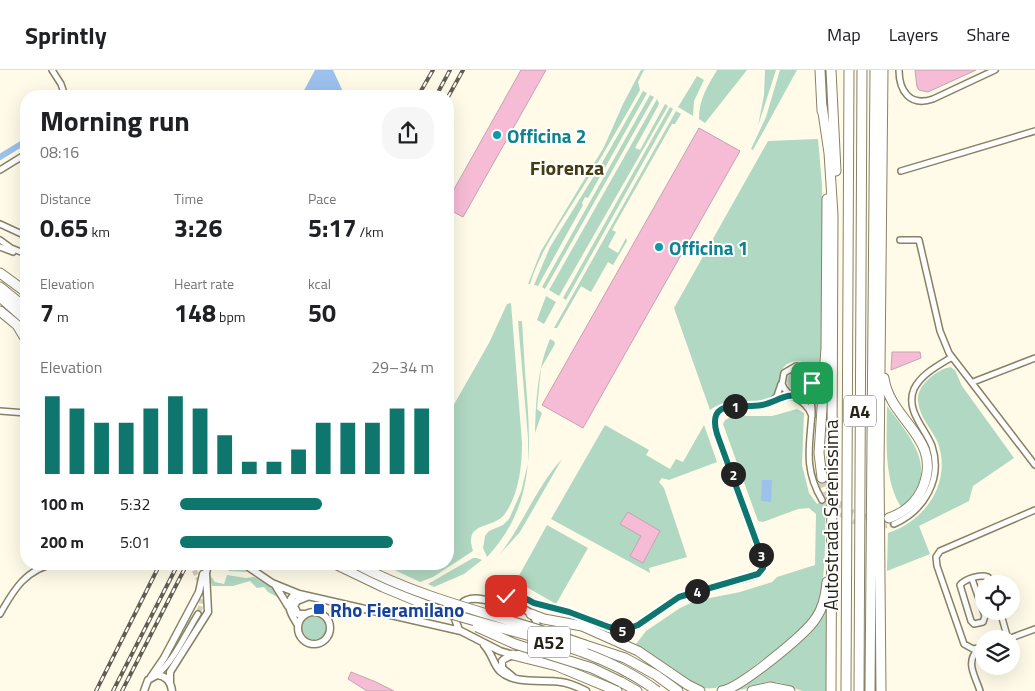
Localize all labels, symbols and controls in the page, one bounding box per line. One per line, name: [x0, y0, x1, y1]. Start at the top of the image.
text: Sprintly: [25, 17, 107, 53]
text: Map: [827, 21, 861, 48]
text: Layers: [889, 21, 938, 48]
text: Share: [966, 21, 1010, 48]
text: Morning run: [40, 99, 190, 142]
button: share: [382, 107, 434, 159]
place label: Officina 2: [507, 121, 586, 150]
marker: Officina 2: [491, 129, 503, 141]
text: 08:16: [40, 140, 79, 164]
district label: Fiorenza: [530, 152, 604, 183]
text: Distance: [40, 188, 91, 209]
text: Time: [174, 188, 203, 209]
text: Pace: [308, 188, 336, 209]
text: 0.65: [40, 209, 88, 247]
text: 3:26: [174, 209, 222, 247]
text: 5:17: [308, 209, 356, 247]
text: km: [88, 221, 110, 242]
text: /km: [356, 221, 384, 242]
place label: Officina 1: [669, 233, 748, 262]
marker: Officina 1: [653, 241, 665, 253]
text: Elevation: [40, 273, 94, 294]
text: Heart rate: [174, 273, 234, 294]
text: kcal: [308, 273, 331, 294]
text: 7: [40, 294, 54, 332]
text: 148: [174, 294, 216, 332]
text: 50: [308, 294, 336, 332]
text: m: [54, 306, 69, 327]
text: bpm: [216, 306, 246, 327]
text: Elevation: [40, 355, 102, 379]
text: 29–34 m: [371, 355, 434, 379]
pin: [791, 362, 833, 404]
icon: arrive: [798, 369, 826, 397]
pin: 1: [722, 394, 748, 418]
text: 1: [732, 396, 739, 417]
road number: A4: [844, 396, 876, 426]
street label: Autostrada Serenissima: [816, 419, 845, 610]
pin: 2: [720, 462, 746, 486]
text: 2: [730, 464, 737, 485]
text: 100 m: [40, 492, 84, 516]
text: 5:32: [120, 492, 150, 516]
text: 200 m: [40, 530, 84, 554]
text: 5:01: [120, 530, 150, 554]
pin: 3: [748, 542, 774, 568]
text: 3: [758, 545, 765, 566]
pin: [485, 575, 527, 617]
map controls: [975, 575, 1020, 675]
button: locate: [975, 575, 1020, 620]
pin: 4: [684, 578, 710, 604]
text: 4: [694, 581, 701, 602]
icon: check: [492, 582, 520, 610]
place label: Rho Fieramilano: [330, 595, 464, 624]
marker: Rho Fieramilano: [312, 602, 326, 616]
pin: 5: [610, 618, 634, 642]
text: 5: [619, 620, 626, 641]
road number: A52: [528, 626, 570, 658]
button: layers: [975, 630, 1020, 675]

